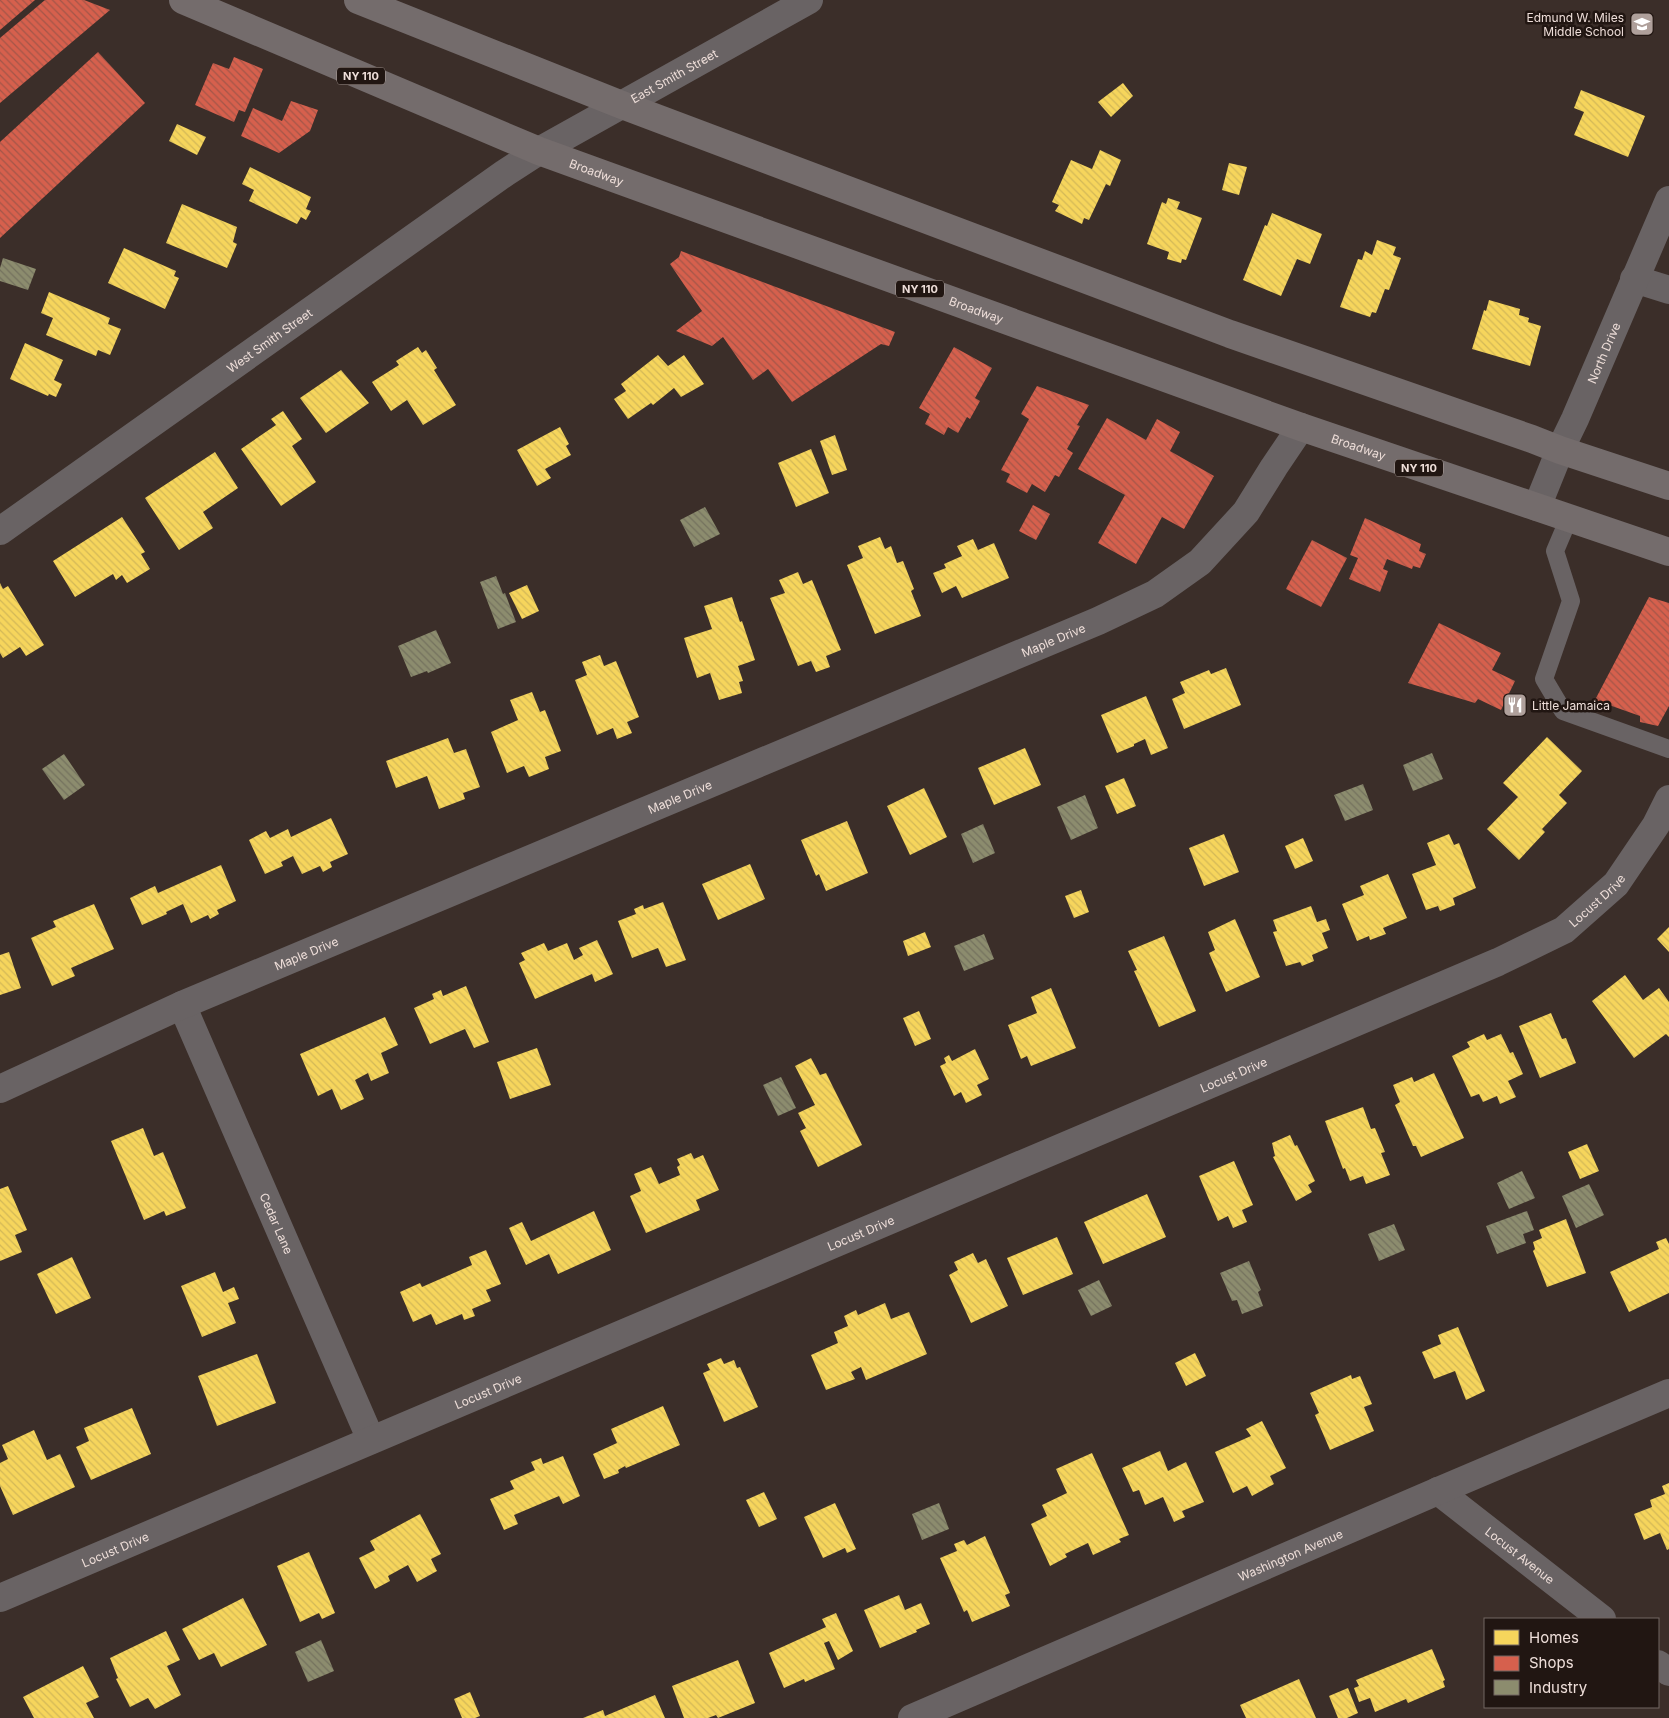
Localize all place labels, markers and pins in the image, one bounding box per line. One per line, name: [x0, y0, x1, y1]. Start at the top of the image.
place label: Edmund W. Miles Middle School: [1527, 10, 1624, 39]
school or university icon: Edmund W. Miles Middle School: [1629, 11, 1655, 37]
restaurant icon: Little Jamaica: [1502, 692, 1528, 718]
place label: Little Jamaica: [1532, 698, 1610, 713]

